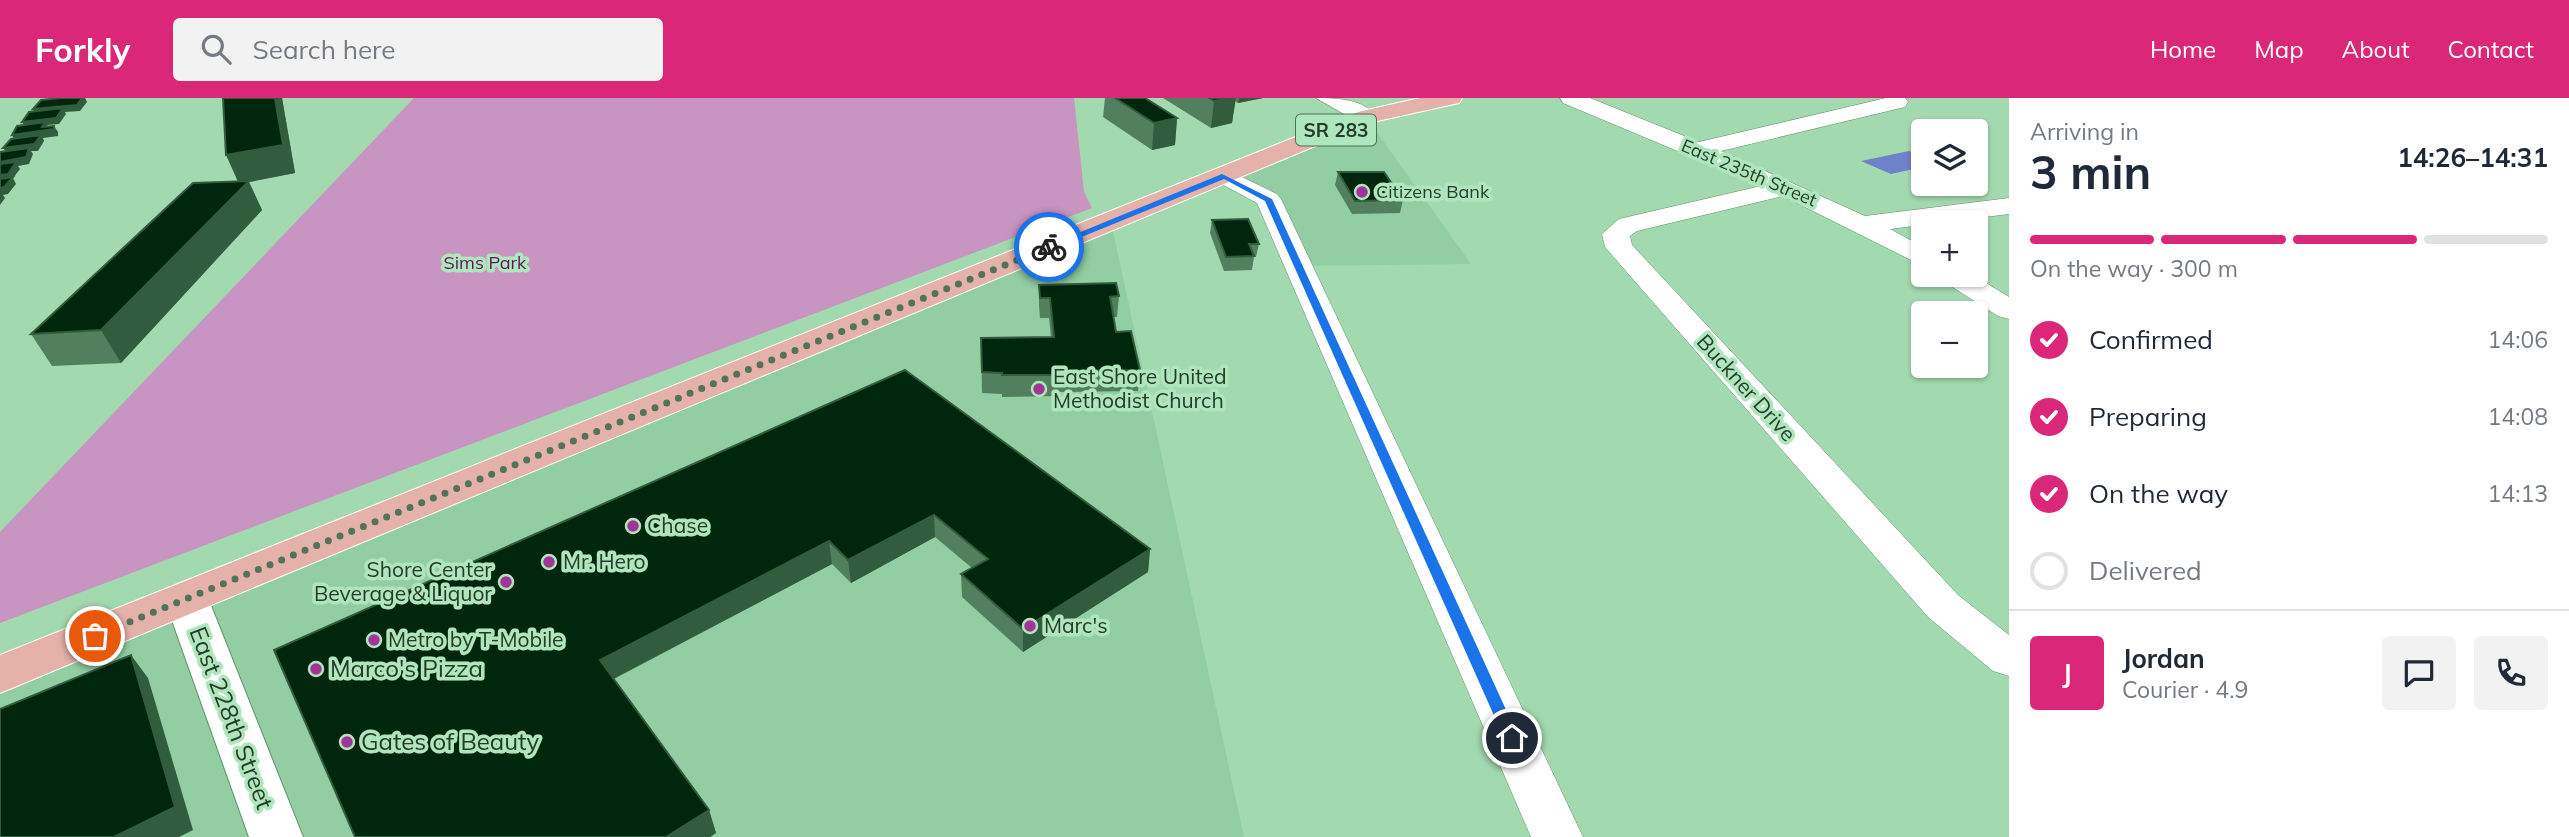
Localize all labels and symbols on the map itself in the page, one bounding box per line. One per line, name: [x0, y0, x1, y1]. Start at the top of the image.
road number: SR 283: [1296, 114, 1376, 146]
street label: East 235th Street: [1678, 134, 1820, 211]
place label: Citizens Bank: [1376, 180, 1490, 203]
marker: Citizens Bank: [1354, 184, 1370, 200]
courier: [1014, 212, 1084, 282]
park label: Sims Park: [444, 251, 527, 274]
street label: Buckner Drive: [1692, 328, 1802, 446]
place label: East Shore United Methodist Church: [1053, 363, 1227, 413]
marker: East Shore United Methodist Church: [1031, 381, 1047, 397]
place label: Chase: [647, 512, 708, 538]
marker: Chase: [625, 518, 641, 534]
place label: Mr. Hero: [563, 548, 645, 574]
marker: Mr. Hero: [541, 554, 557, 570]
place label: Shore Center Beverage & Liquor: [314, 556, 492, 606]
marker: Shore Center Beverage & Liquor: [498, 574, 514, 590]
pin: [65, 606, 125, 666]
place label: Marc's: [1044, 612, 1108, 638]
marker: Marc's: [1022, 618, 1038, 634]
street label: East 228th Street: [183, 622, 281, 813]
place label: Metro by T-Mobile: [388, 626, 564, 652]
marker: Metro by T-Mobile: [366, 632, 382, 648]
place label: Marco's Pizza: [330, 653, 483, 683]
marker: Marco's Pizza: [308, 661, 324, 677]
pin: [1482, 708, 1542, 768]
place label: Gates of Beauty: [361, 726, 540, 756]
marker: Gates of Beauty: [339, 734, 355, 750]

